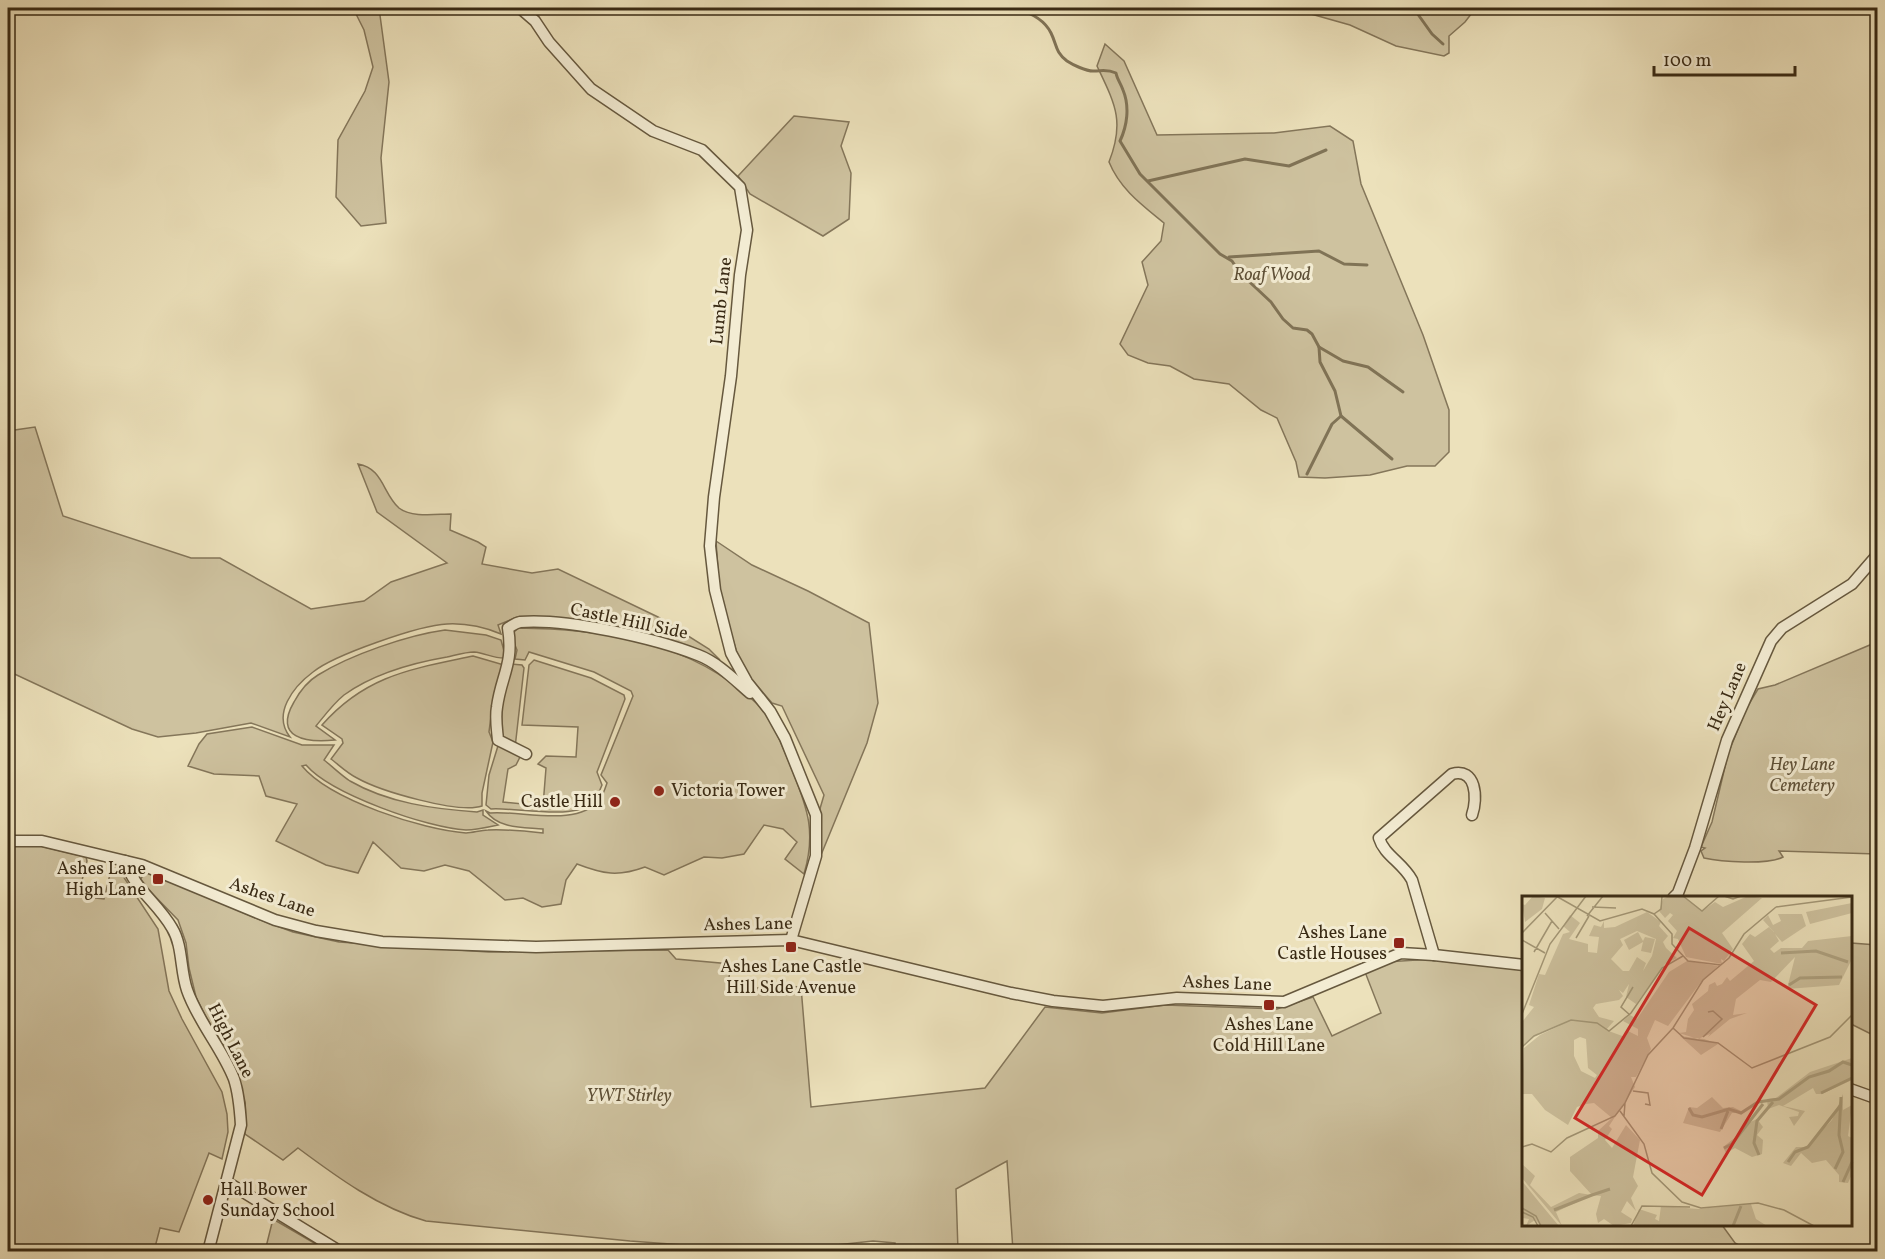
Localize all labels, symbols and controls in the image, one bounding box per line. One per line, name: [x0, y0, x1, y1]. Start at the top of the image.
scale bar: [1654, 39, 1795, 77]
text: 100 m: [1663, 49, 1712, 74]
street label: Lumb Lane: [705, 256, 739, 346]
park label: Roaf Wood: [1233, 263, 1311, 288]
street label: Castle Hill Side: [568, 597, 690, 647]
street label: Hey Lane: [1702, 659, 1754, 735]
park label: Hey Lane Cemetery: [1769, 753, 1835, 799]
place label: Victoria Tower: [671, 779, 786, 804]
marker: Victoria Tower: [652, 784, 666, 798]
place label: Castle Hill: [521, 790, 603, 815]
marker: Castle Hill: [608, 795, 622, 809]
place label: Ashes Lane High Lane: [57, 857, 146, 903]
marker: Ashes Lane High Lane: [151, 872, 165, 886]
street label: Ashes Lane: [226, 872, 318, 924]
inset map: [1522, 896, 1852, 1226]
street label: Ashes Lane: [703, 912, 793, 938]
place label: Ashes Lane Castle Houses: [1278, 921, 1387, 967]
marker: Ashes Lane Castle Houses: [1392, 936, 1406, 950]
marker: Ashes Lane Castle Hill Side Avenue: [784, 940, 798, 954]
place label: Ashes Lane Castle Hill Side Avenue: [720, 955, 862, 1001]
street label: Ashes Lane: [1182, 970, 1272, 998]
marker: Ashes Lane Cold Hill Lane: [1262, 998, 1276, 1012]
street label: High Lane: [201, 999, 259, 1083]
place label: Ashes Lane Cold Hill Lane: [1213, 1013, 1325, 1059]
park label: YWT Stirley: [586, 1084, 672, 1109]
place label: Hall Bower Sunday School: [220, 1178, 335, 1224]
marker: Hall Bower Sunday School: [201, 1193, 215, 1207]

